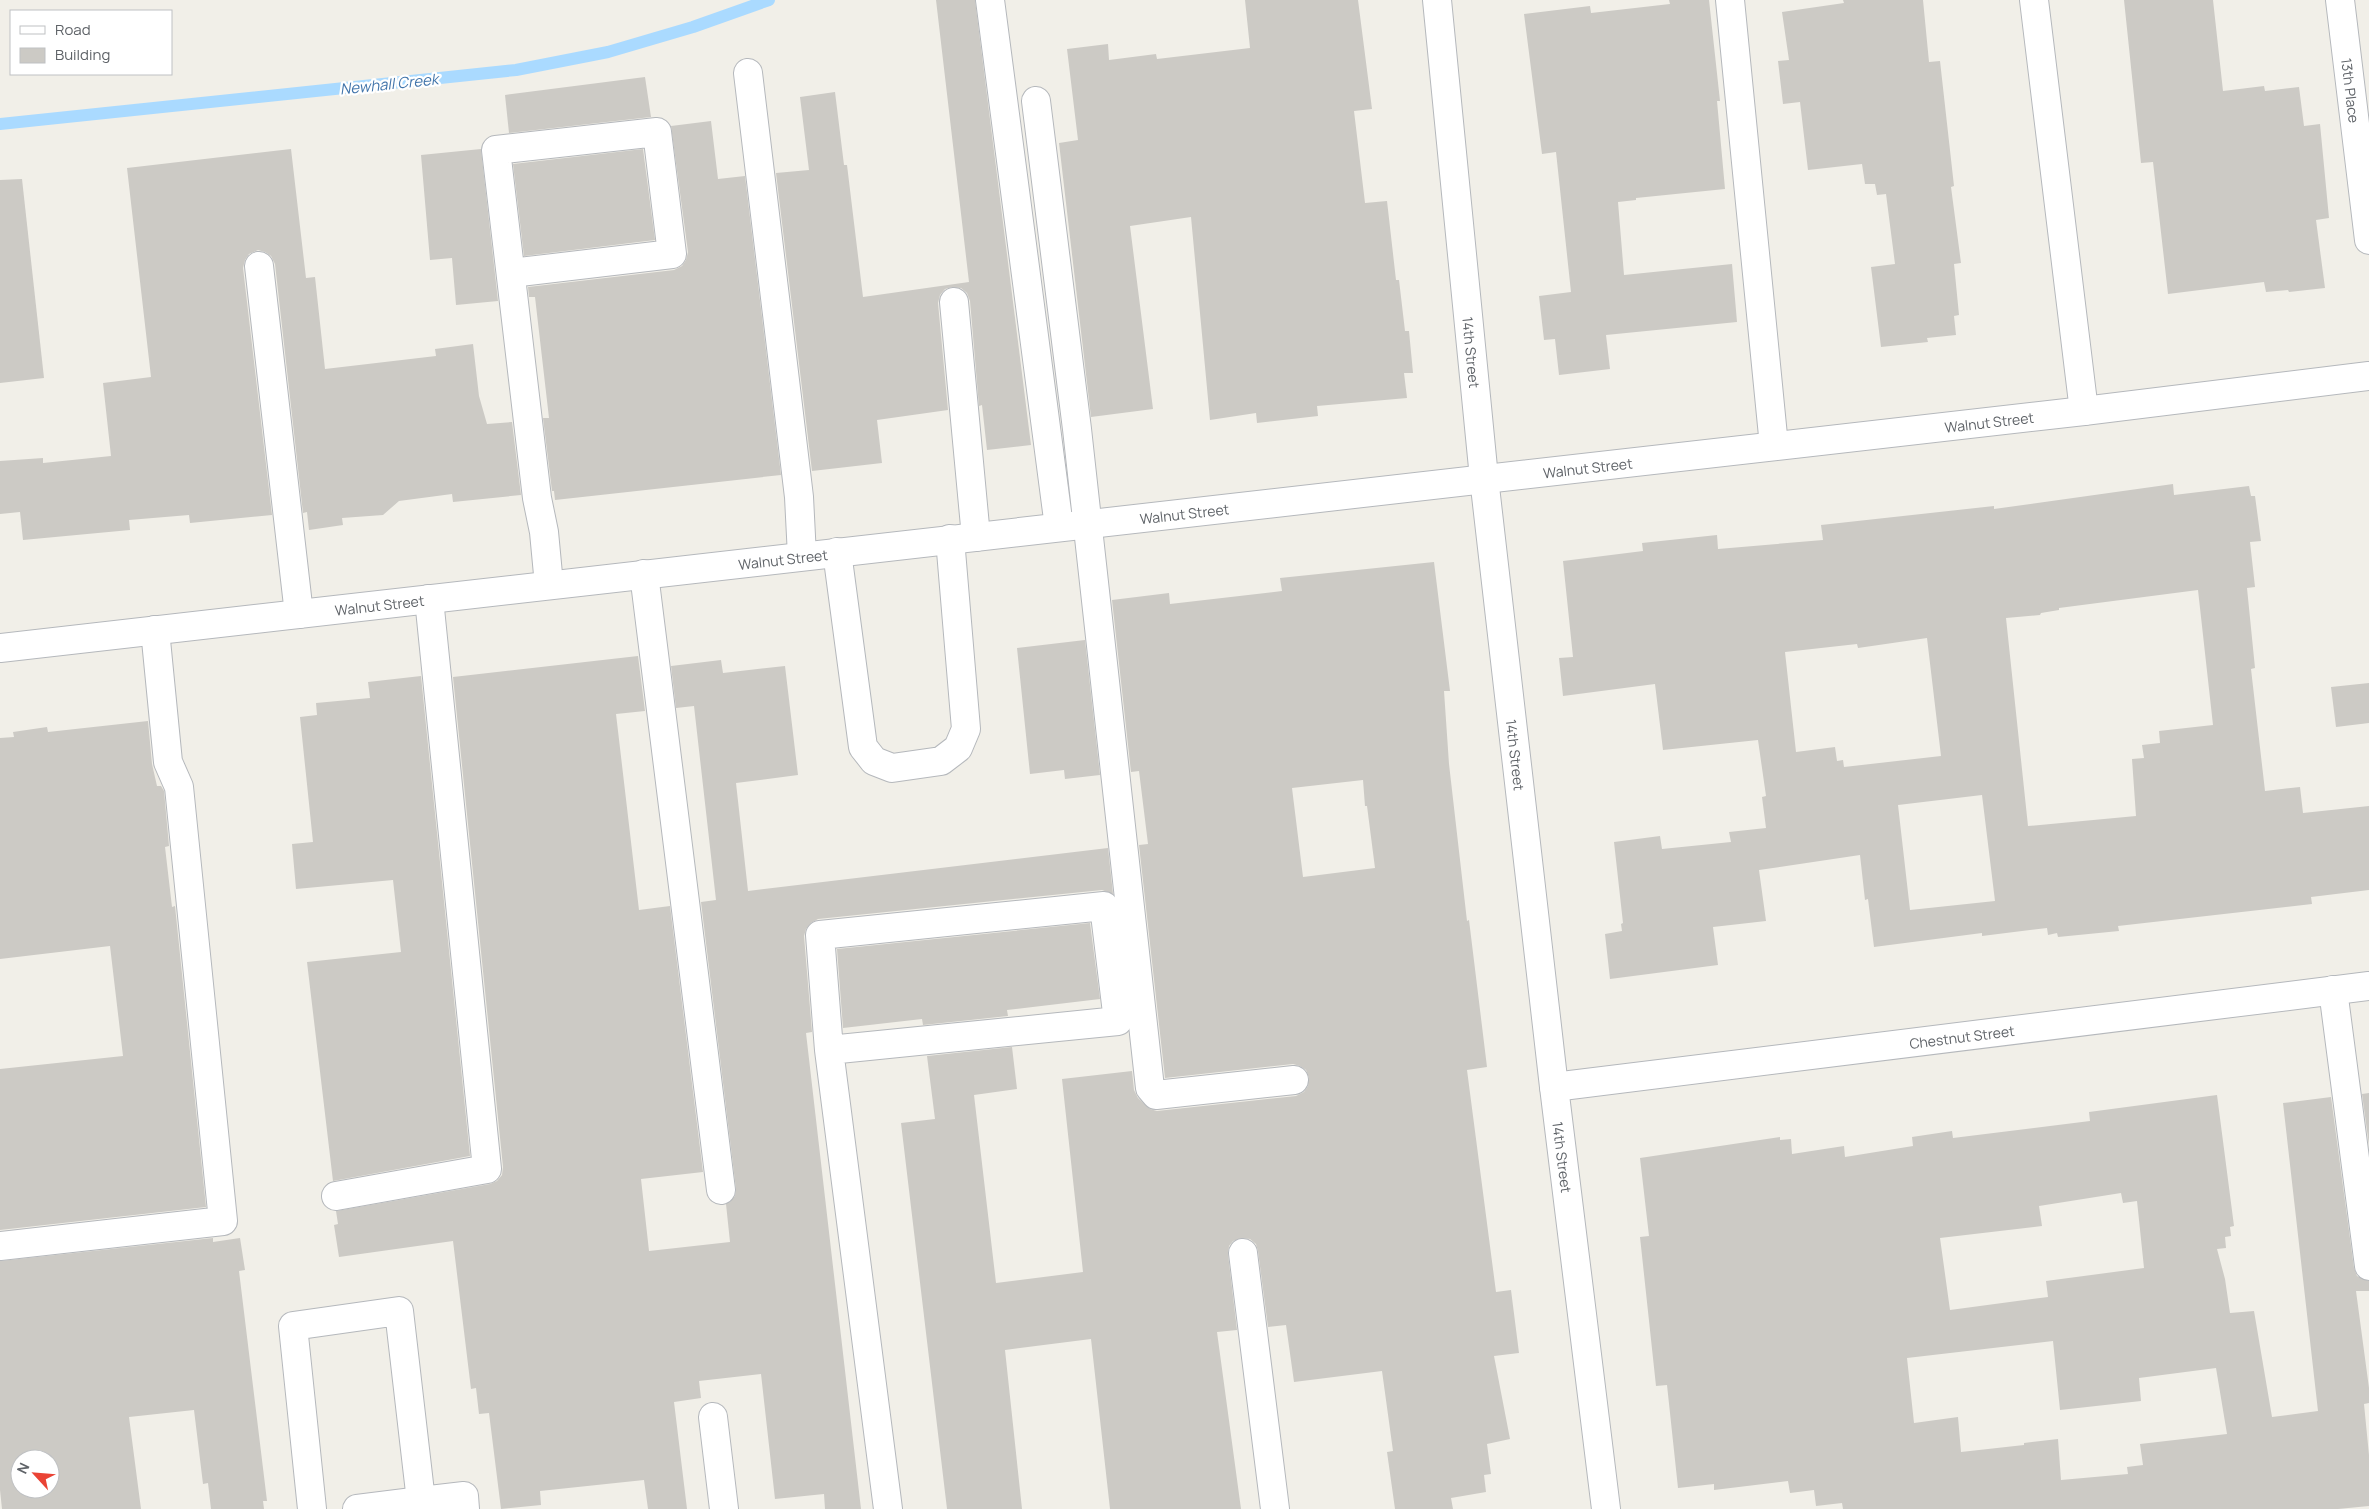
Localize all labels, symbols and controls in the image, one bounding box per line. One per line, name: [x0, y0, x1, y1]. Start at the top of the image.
legend: [10, 10, 172, 75]
text: Road: [55, 19, 91, 40]
text: Building: [55, 44, 110, 65]
street label: 13th Place: [2338, 57, 2364, 124]
water label: Newhall Creek: [339, 68, 442, 100]
street label: 14th Street: [1459, 316, 1485, 389]
street label: Walnut Street: [1944, 407, 2035, 436]
street label: Walnut Street: [1542, 453, 1634, 482]
street label: Walnut Street: [1139, 499, 1230, 528]
street label: Walnut Street: [737, 544, 829, 573]
street label: Walnut Street: [334, 590, 426, 619]
street label: 14th Street: [1502, 718, 1529, 792]
street label: Chestnut Street: [1908, 1020, 2016, 1052]
street label: 14th Street: [1549, 1120, 1577, 1194]
north arrow: [10, 1449, 60, 1499]
text: N: [12, 1459, 34, 1477]

